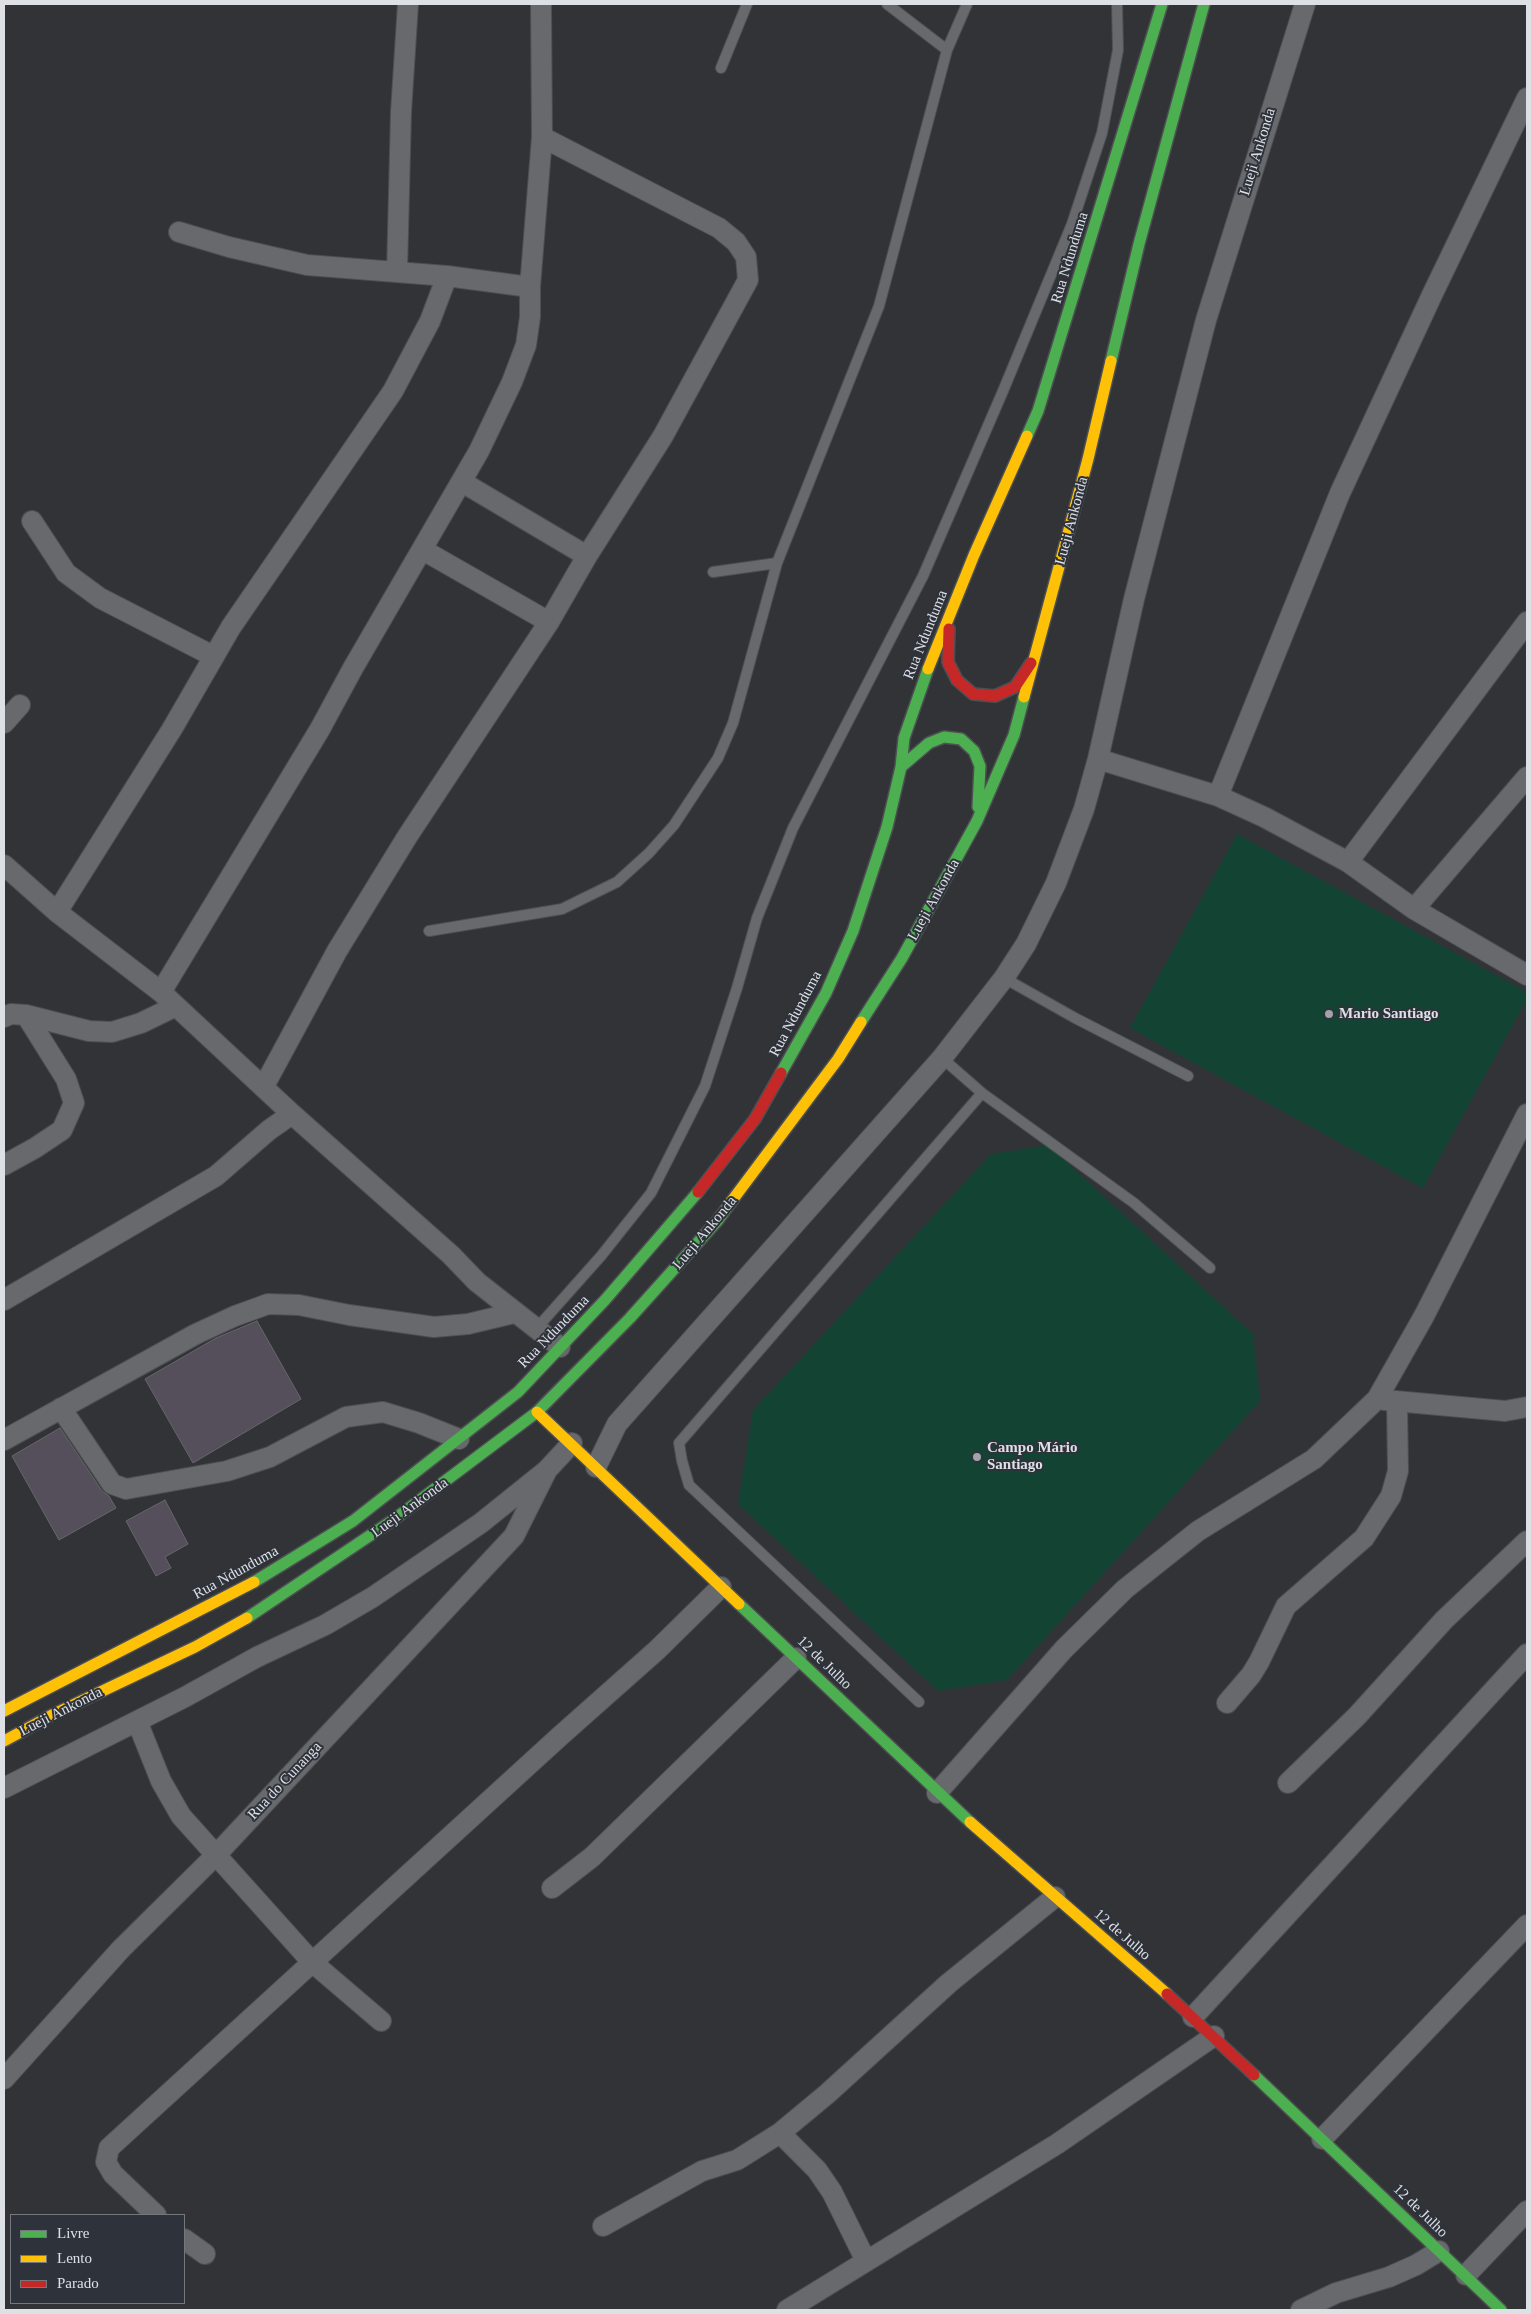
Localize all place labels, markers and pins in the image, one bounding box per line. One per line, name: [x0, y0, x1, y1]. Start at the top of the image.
place label: Mario Santiago: [1339, 1005, 1439, 1023]
marker: Mario Santiago: [1323, 1008, 1335, 1020]
place label: Campo Mário Santiago: [987, 1439, 1077, 1474]
marker: Campo Mário Santiago: [971, 1451, 983, 1463]

